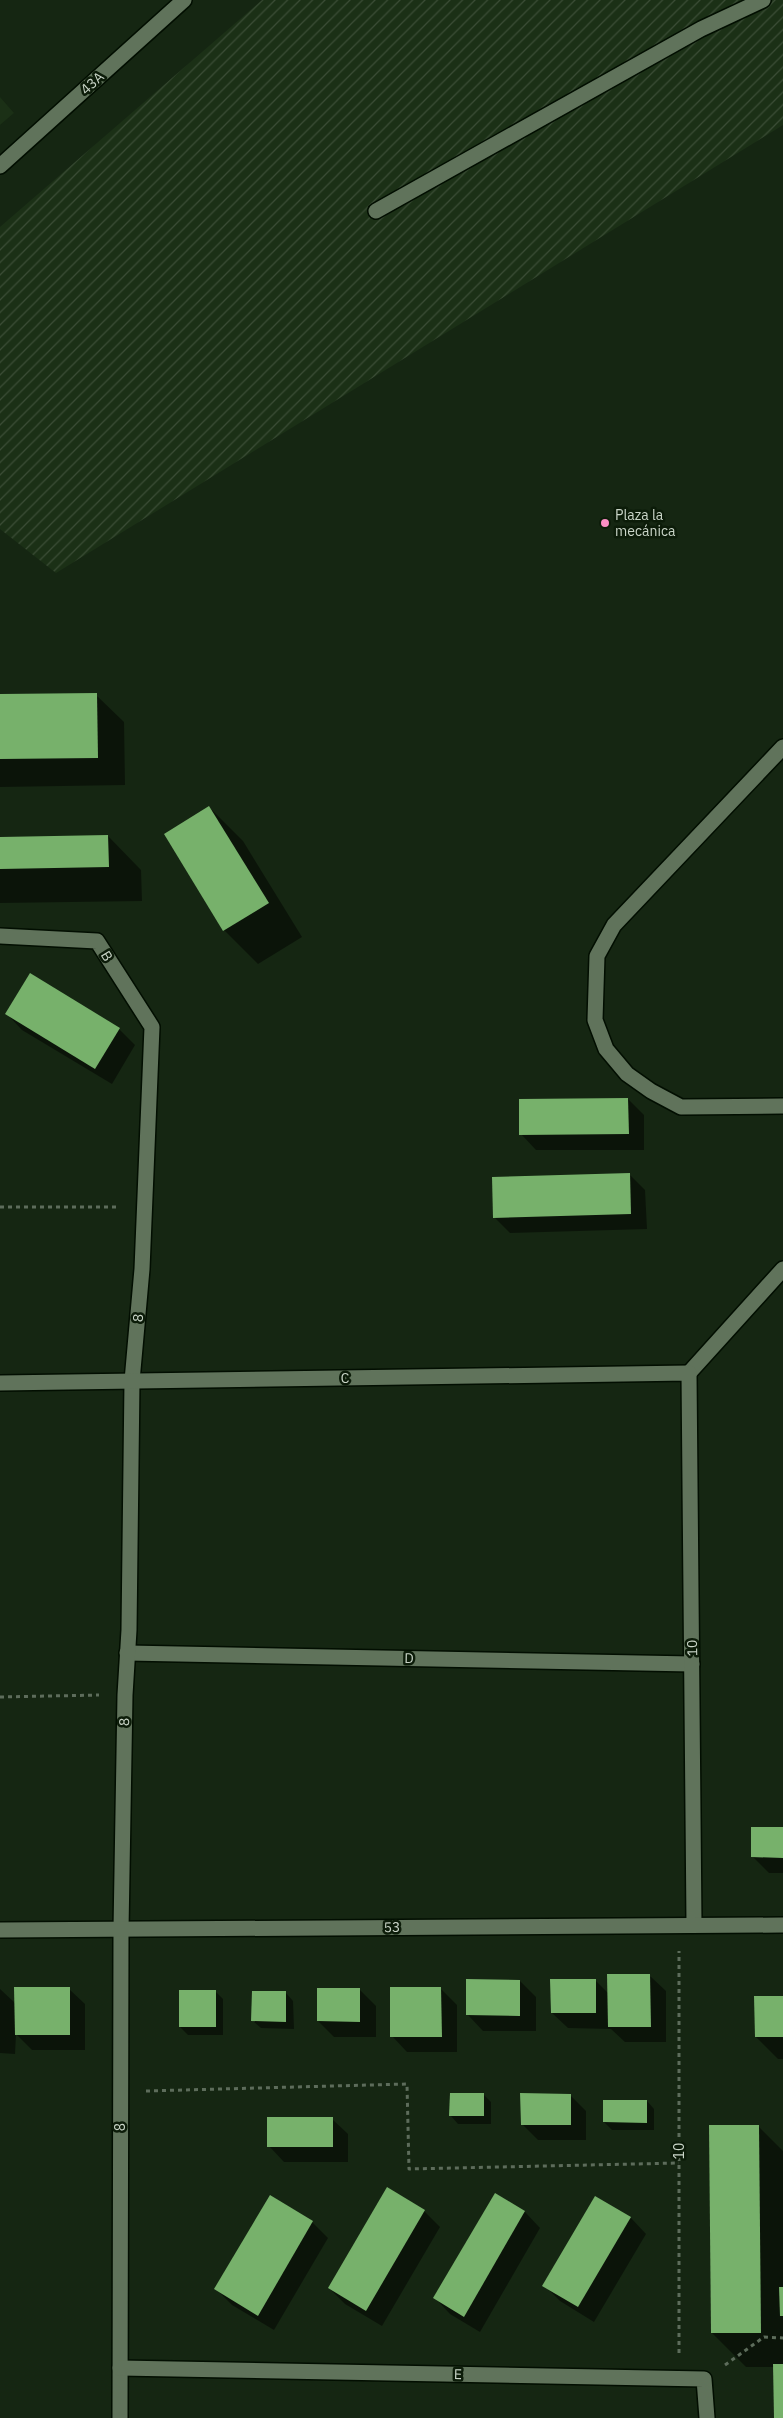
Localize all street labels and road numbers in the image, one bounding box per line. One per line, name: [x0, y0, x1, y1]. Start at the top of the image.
street label: 43A: [76, 68, 108, 98]
street label: B: [97, 947, 117, 965]
street label: 8: [129, 1313, 147, 1323]
street label: C: [340, 1369, 350, 1387]
street label: 10: [683, 1639, 701, 1657]
street label: D: [404, 1649, 414, 1667]
street label: 8: [115, 1718, 133, 1726]
street label: 53: [383, 1918, 401, 1936]
street label: 8: [111, 2123, 129, 2131]
street label: 10: [670, 2143, 688, 2159]
street label: E: [454, 2365, 462, 2383]

